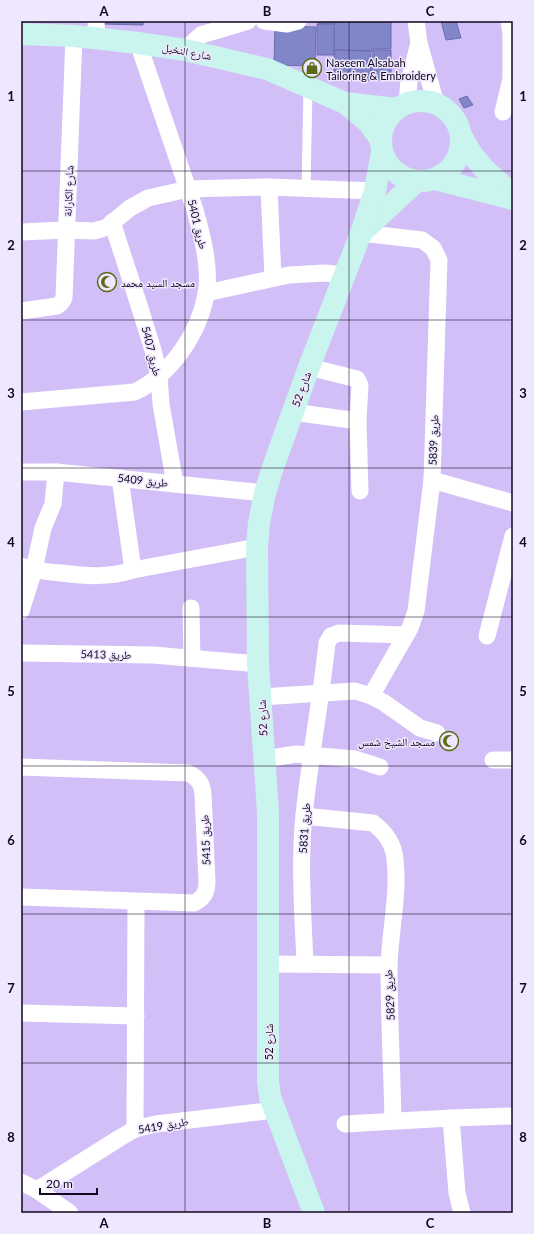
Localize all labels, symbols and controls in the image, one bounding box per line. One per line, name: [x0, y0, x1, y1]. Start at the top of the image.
text: A: [98, 3, 109, 19]
text: B: [263, 3, 272, 19]
text: C: [426, 3, 435, 19]
street label: شارع النخيل: [161, 40, 213, 63]
place label: Naseem Alsabah Tailoring & Embroidery: [326, 56, 436, 82]
shop icon: Naseem Alsabah Tailoring & Embroidery: [301, 57, 323, 79]
text: 1: [7, 88, 15, 104]
text: 1: [519, 88, 527, 104]
street label: شارع الكارانة: [61, 165, 76, 217]
street label: طريق 5401: [185, 198, 210, 251]
text: 2: [7, 237, 15, 253]
text: 2: [519, 237, 527, 253]
mosque icon: مسجد السيد محمد: [96, 271, 118, 293]
place label: مسجد السيد محمد: [121, 276, 195, 289]
street label: طريق 5407: [139, 325, 164, 378]
street label: شارع 52: [289, 370, 314, 409]
text: 3: [7, 385, 15, 401]
text: 3: [519, 385, 527, 401]
street label: طريق 5839: [426, 414, 441, 466]
street label: طريق 5409: [117, 471, 169, 490]
text: 4: [7, 534, 15, 550]
text: 4: [519, 534, 527, 550]
street label: طريق 5413: [80, 647, 132, 662]
text: 5: [7, 683, 15, 699]
text: 5: [519, 683, 527, 699]
street label: شارع 52: [255, 699, 270, 737]
mosque icon: مسجد الشيخ شمس: [438, 730, 460, 752]
place label: مسجد الشيخ شمس: [358, 735, 435, 749]
street label: طريق 5831: [296, 802, 313, 854]
street label: طريق 5415: [198, 814, 213, 866]
text: 6: [7, 832, 15, 848]
text: 6: [519, 832, 527, 848]
street label: طريق 5829: [381, 969, 398, 1021]
text: 7: [7, 980, 15, 996]
text: 7: [519, 980, 527, 996]
street label: شارع 52: [262, 1024, 276, 1060]
street label: طريق 5419: [137, 1114, 189, 1137]
text: 8: [7, 1129, 15, 1145]
text: 8: [519, 1129, 527, 1145]
scale bar: [40, 1170, 97, 1196]
text: 20 m: [46, 1176, 73, 1191]
text: A: [98, 1215, 109, 1231]
text: B: [263, 1215, 272, 1231]
text: C: [426, 1215, 435, 1231]

